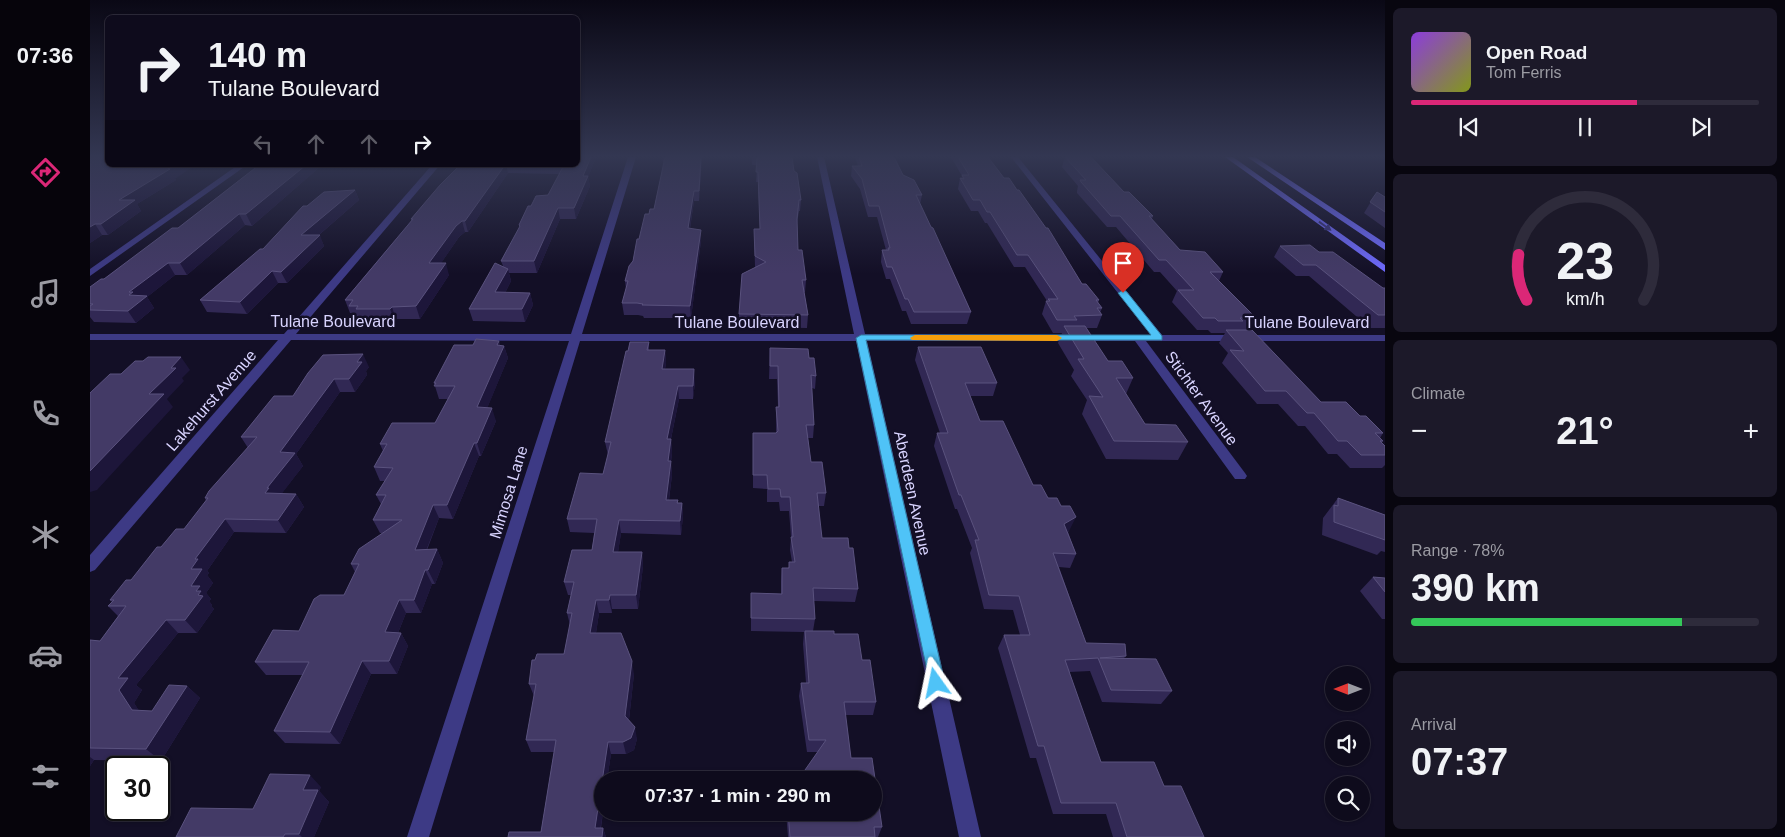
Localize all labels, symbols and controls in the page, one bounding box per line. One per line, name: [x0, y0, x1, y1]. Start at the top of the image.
icon: right: [125, 35, 190, 100]
text: 140 m: [208, 35, 307, 74]
text: Open Road: [1486, 42, 1587, 63]
text: 07:36: [17, 43, 73, 68]
text: Tom Ferris: [1486, 64, 1562, 81]
text: Tulane Boulevard: [208, 76, 380, 101]
icon: previous: [1455, 113, 1483, 141]
icon: pause: [1571, 113, 1599, 141]
icon: next: [1687, 113, 1715, 141]
icon: left: [249, 130, 277, 158]
icon: ahead: [302, 130, 330, 158]
icon: ahead: [355, 130, 383, 158]
icon: right: [408, 130, 436, 158]
icon: directions: [28, 155, 63, 190]
one-way arrow: [1318, 221, 1332, 231]
text: 23: [1556, 232, 1614, 290]
pin: [1102, 242, 1144, 293]
icon: arrive: [1109, 249, 1137, 277]
icon: music: [28, 276, 63, 311]
text: km/h: [1566, 289, 1604, 309]
street label: Tulane Boulevard: [271, 313, 395, 330]
street label: Tulane Boulevard: [675, 314, 799, 331]
street label: Tulane Boulevard: [1245, 314, 1369, 331]
street label: Lakehurst Avenue: [163, 346, 260, 454]
street label: Stichter Avenue: [1162, 348, 1241, 449]
text: Climate: [1411, 385, 1465, 402]
icon: phone: [28, 396, 63, 431]
text: 21°: [1556, 410, 1614, 452]
text: −: [1411, 415, 1427, 446]
text: +: [1743, 415, 1759, 446]
street label: Aberdeen Avenue: [891, 429, 934, 557]
street label: Mimosa Lane: [486, 444, 531, 541]
icon: climate: [28, 517, 63, 552]
text: Range · 78%: [1411, 542, 1504, 559]
text: 390 km: [1411, 567, 1540, 609]
icon: car: [28, 638, 63, 673]
position arrow: [909, 656, 961, 708]
north arrow: [1325, 666, 1370, 711]
map controls: [1325, 666, 1370, 821]
text: Arrival: [1411, 716, 1456, 733]
button: sound: [1325, 721, 1370, 766]
text: 07:37: [1411, 741, 1508, 783]
speed limit sign: 30: [105, 756, 170, 821]
icon: filters: [28, 759, 63, 794]
button: search: [1325, 776, 1370, 821]
text: 07:37 · 1 min · 290 m: [645, 785, 831, 806]

